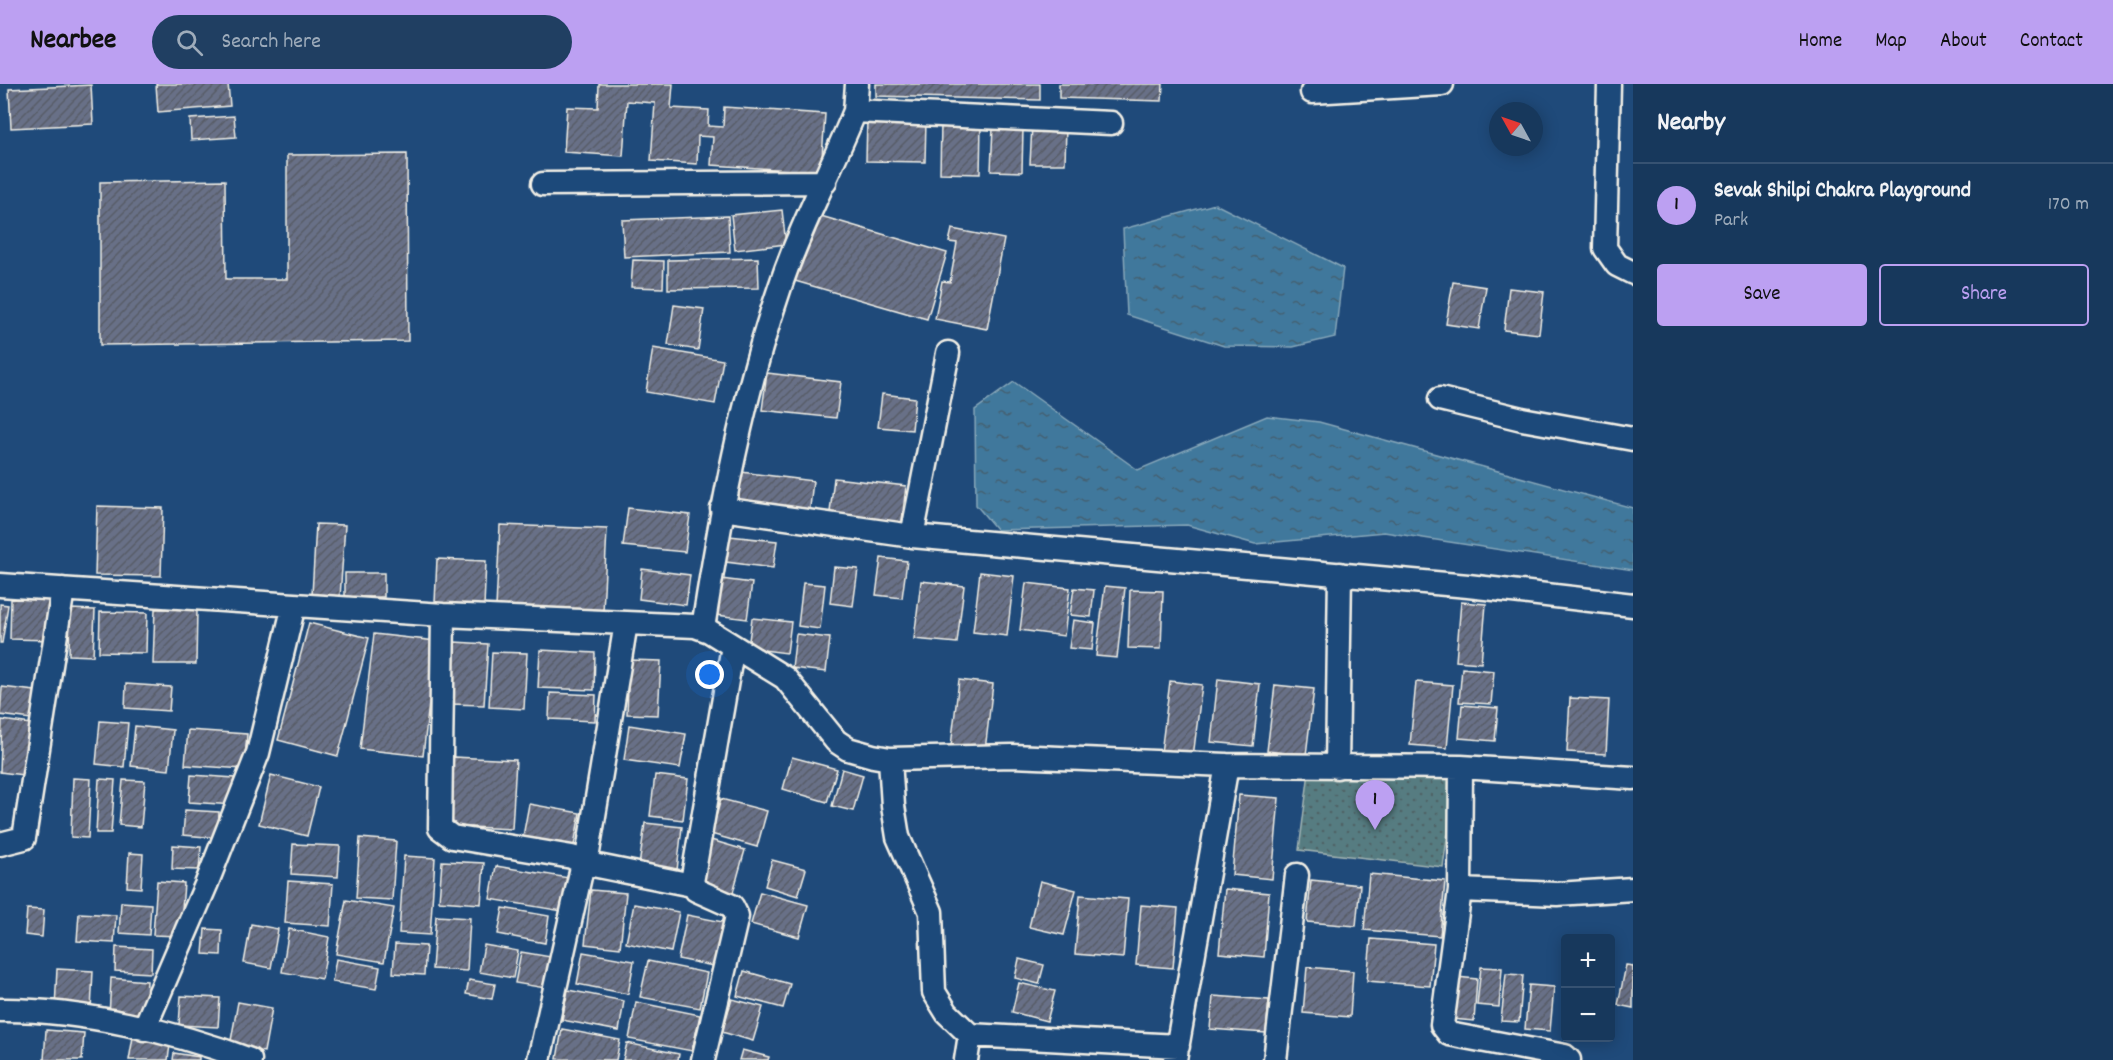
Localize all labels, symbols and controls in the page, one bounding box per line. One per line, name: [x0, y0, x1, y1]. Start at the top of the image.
search box: [152, 15, 572, 69]
text: Nearbee: [30, 22, 116, 62]
icon: search: [173, 26, 206, 59]
text: Search here: [221, 27, 321, 58]
text: Home: [1798, 27, 1842, 57]
text: Map: [1875, 27, 1907, 57]
text: About: [1940, 27, 1987, 57]
text: Contact: [2020, 27, 2083, 57]
north arrow: [1489, 102, 1543, 156]
text: Nearby: [1657, 105, 1725, 142]
text: Sevak Shilpi Chakra Playground: [1714, 176, 1971, 207]
text: 1: [1674, 191, 1679, 219]
text: 170 m: [2048, 191, 2089, 219]
text: Park: [1714, 207, 1748, 235]
button: Save: [1657, 264, 1867, 326]
button: Share: [1879, 264, 2089, 326]
your location: [695, 660, 724, 689]
pin: 1: [1356, 780, 1394, 830]
map controls: [1561, 934, 1615, 1042]
button: +: [1561, 934, 1615, 988]
button: −: [1561, 988, 1615, 1042]

